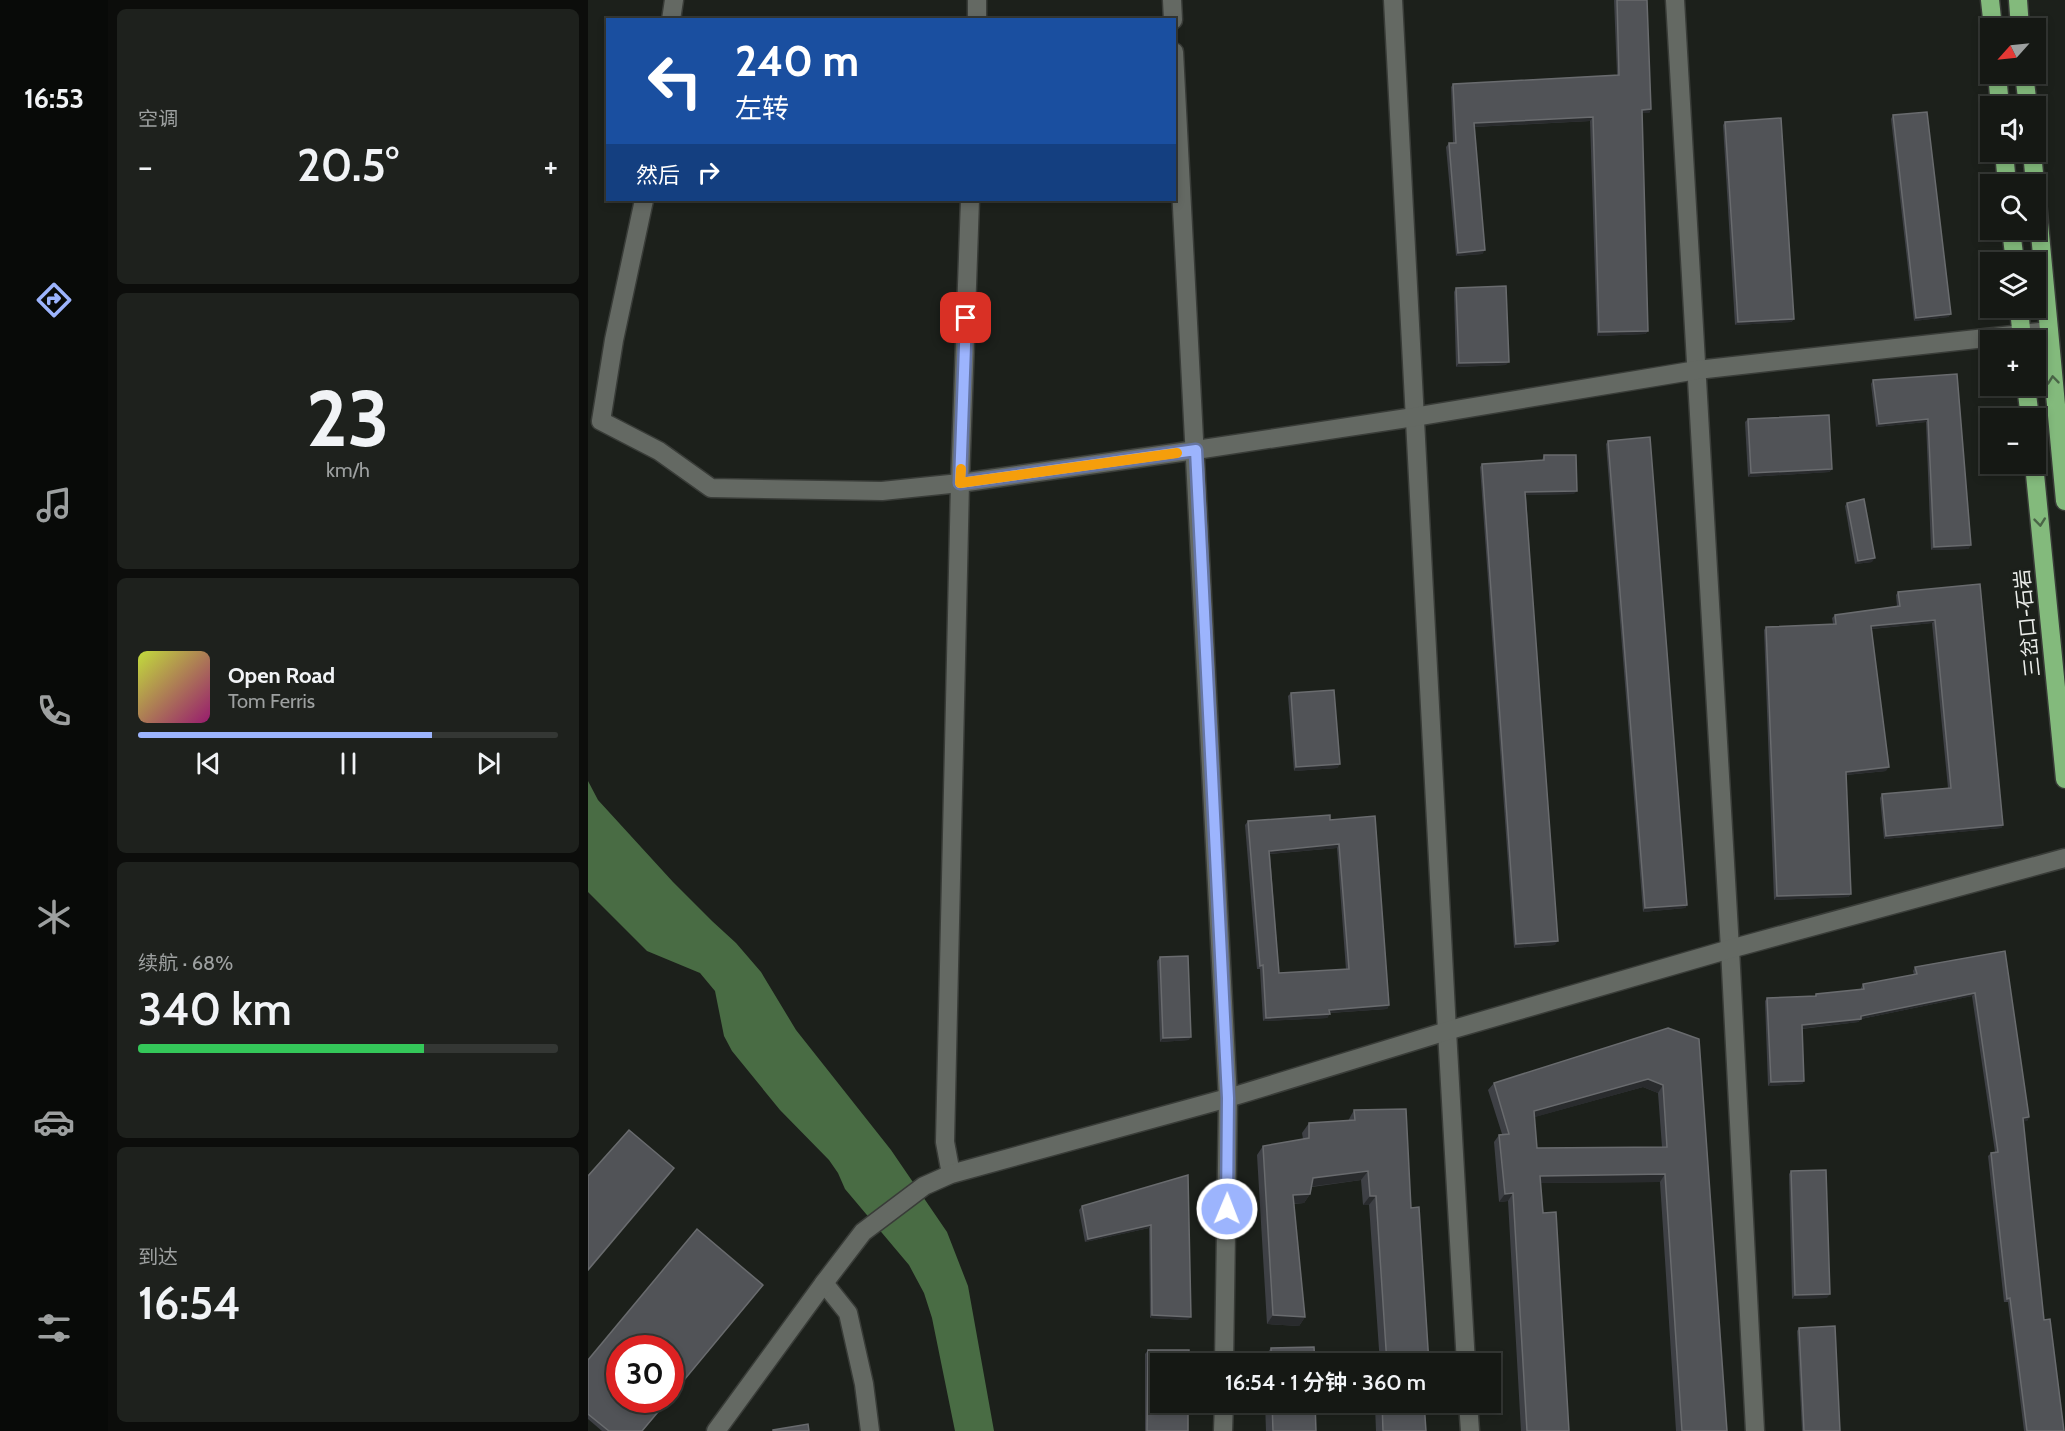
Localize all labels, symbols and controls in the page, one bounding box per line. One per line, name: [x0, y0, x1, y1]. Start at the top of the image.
north arrow: [1980, 18, 2046, 84]
map controls: [1980, 18, 2046, 474]
text: 240 m: [735, 35, 859, 87]
icon: left: [636, 42, 714, 120]
text: 16:53: [24, 82, 84, 115]
text: 左转: [735, 92, 789, 125]
button: sound: [1980, 96, 2046, 162]
text: 空调: [138, 107, 178, 131]
text: 20.5°: [297, 138, 399, 192]
text: −: [138, 146, 153, 186]
text: +: [543, 146, 558, 186]
icon: right: [692, 156, 725, 189]
text: 然后: [636, 162, 680, 189]
button: search: [1980, 174, 2046, 240]
button: layers: [1980, 252, 2046, 318]
icon: directions: [33, 279, 75, 321]
pin: [940, 292, 991, 343]
icon: arrive: [949, 301, 982, 334]
button: +: [1980, 330, 2046, 396]
text: 23: [306, 371, 390, 466]
one-way arrow: [2047, 375, 2060, 384]
button: −: [1980, 408, 2046, 474]
text: km/h: [326, 458, 370, 482]
icon: music: [33, 484, 75, 526]
one-way arrow: [2033, 517, 2046, 526]
street label: 三岔口-石岩: [2009, 568, 2045, 678]
text: Open Road: [228, 662, 335, 689]
text: Tom Ferris: [228, 689, 315, 713]
icon: phone: [33, 690, 75, 732]
icon: previous: [192, 747, 225, 780]
icon: pause: [332, 747, 365, 780]
icon: next: [472, 747, 505, 780]
icon: climate: [33, 896, 75, 938]
text: 续航 · 68%: [138, 951, 233, 975]
text: 340 km: [138, 982, 292, 1036]
icon: car: [33, 1101, 75, 1143]
position arrow: [1195, 1177, 1259, 1241]
text: 到达: [138, 1245, 178, 1269]
text: 16:54: [138, 1276, 241, 1330]
icon: filters: [33, 1307, 75, 1349]
speed limit sign: 30: [606, 1335, 684, 1413]
text: 16:54 · 1 分钟 · 360 m: [1225, 1369, 1426, 1396]

